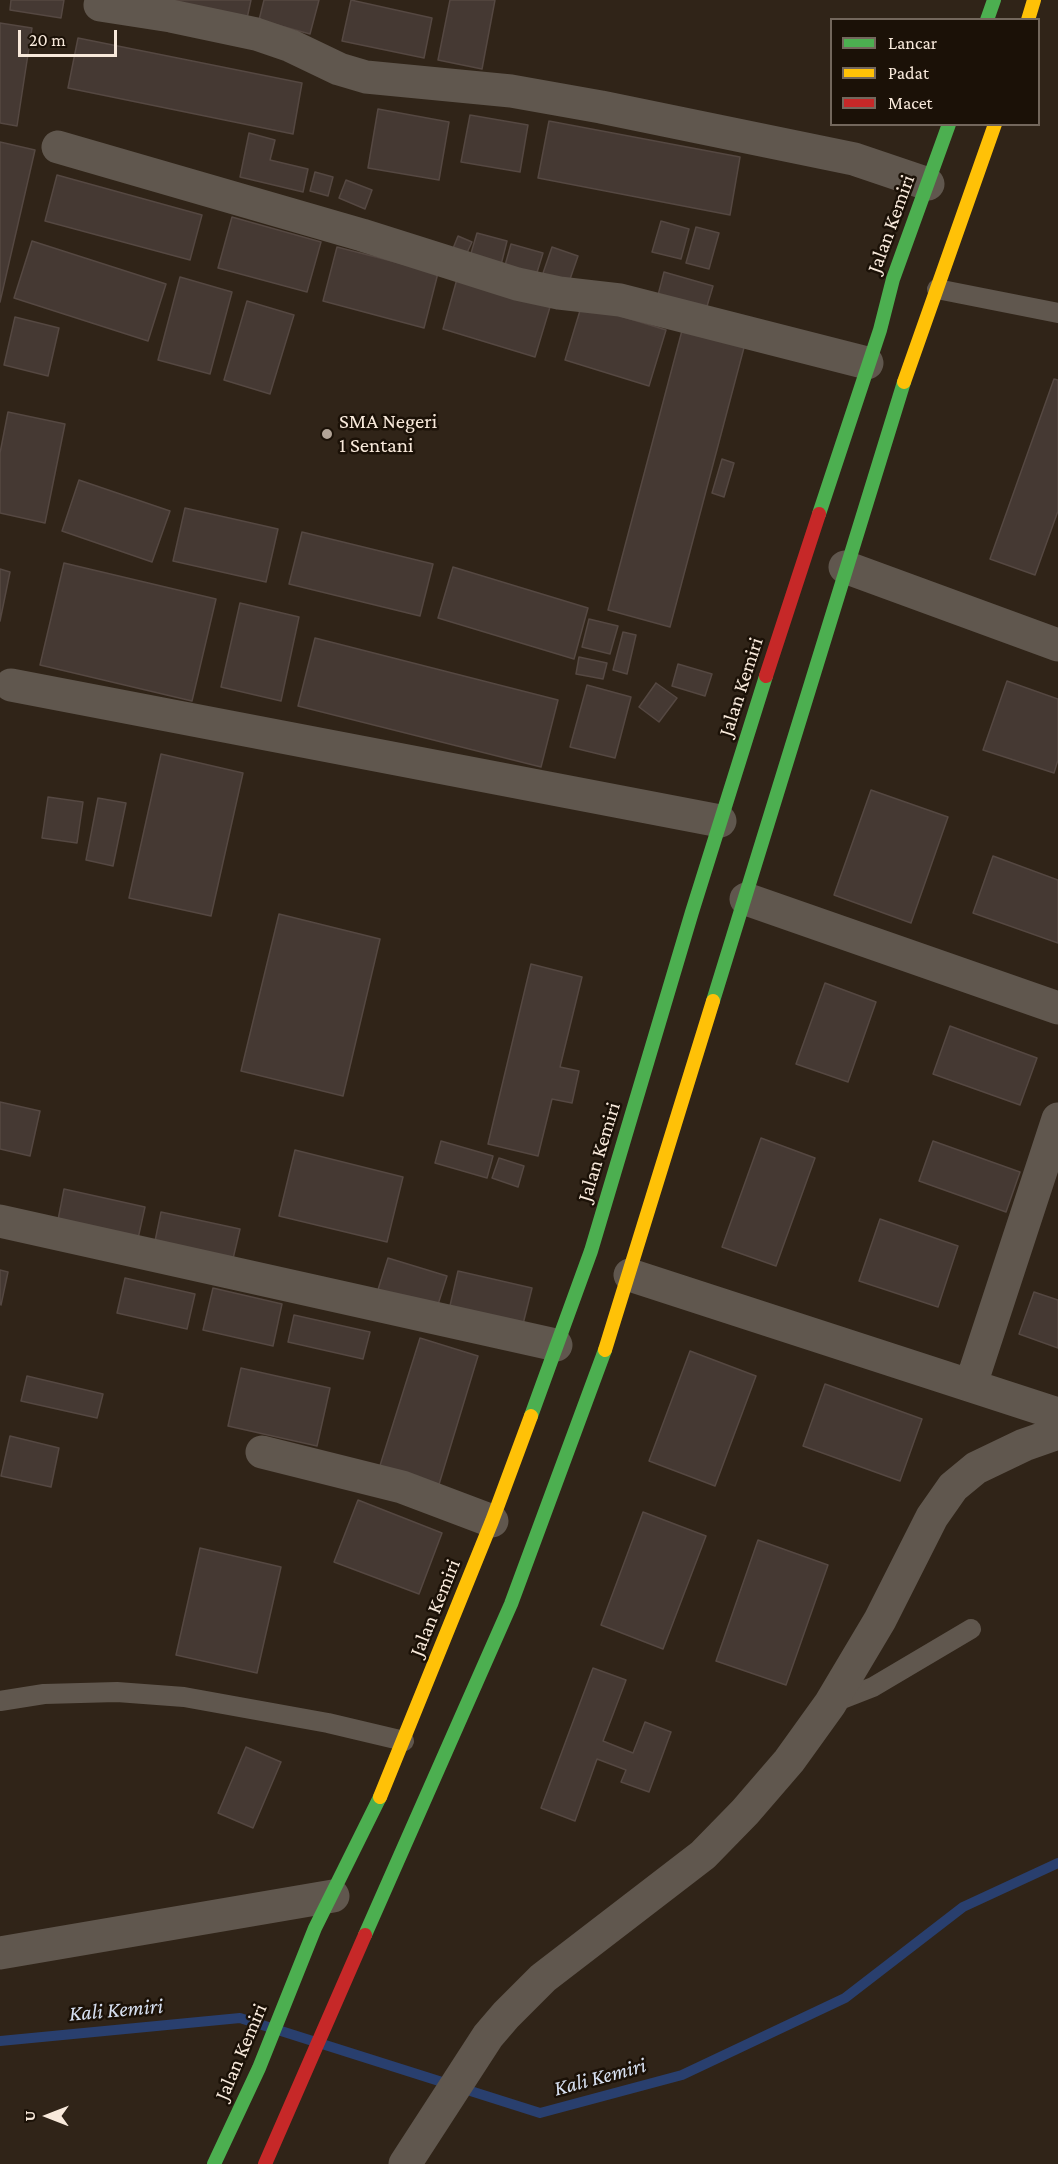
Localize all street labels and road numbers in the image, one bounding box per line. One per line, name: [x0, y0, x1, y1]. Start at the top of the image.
street label: Jalan Kemiri: [862, 171, 920, 277]
street label: Jalan Kemiri: [713, 634, 769, 740]
street label: Jalan Kemiri: [572, 1099, 626, 1205]
street label: Jalan Kemiri: [404, 1556, 466, 1660]
street label: Jalan Kemiri: [209, 2000, 273, 2104]

